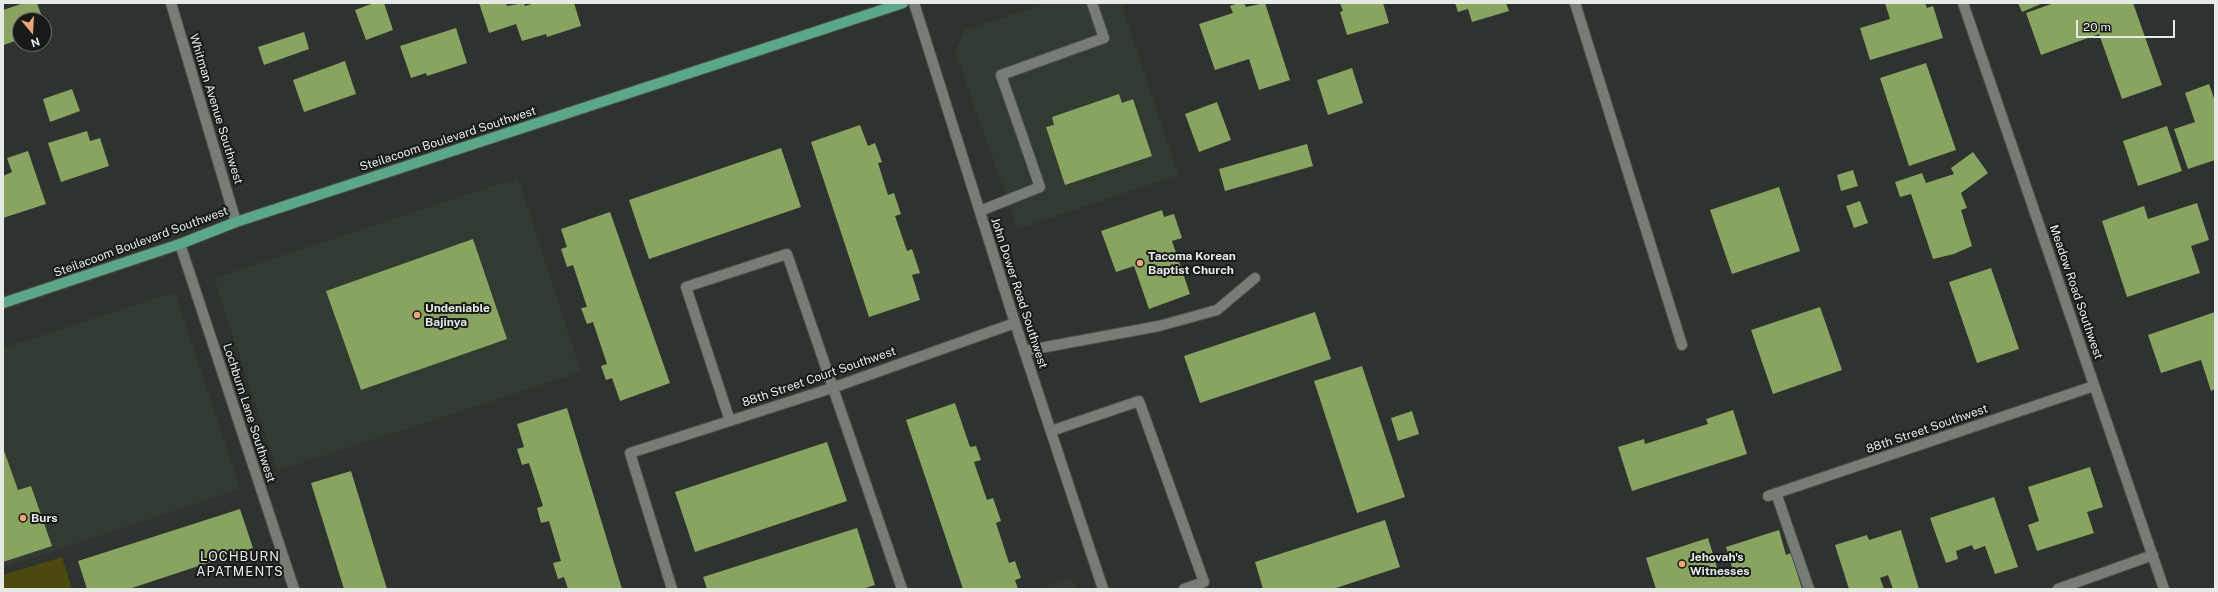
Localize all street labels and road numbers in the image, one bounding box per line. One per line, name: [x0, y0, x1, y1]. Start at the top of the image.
street label: Whitman Avenue Southwest: [186, 32, 246, 186]
street label: Steilacoom Boulevard Southwest: [358, 104, 538, 174]
street label: Steilacoom Boulevard Southwest: [52, 204, 230, 280]
street label: John Dower Road Southwest: [988, 216, 1050, 370]
street label: Meadow Road Southwest: [2046, 223, 2106, 361]
street label: Lochburn Lane Southwest: [220, 342, 278, 484]
street label: 88th Street Court Southwest: [740, 344, 898, 410]
street label: 88th Street Southwest: [1864, 401, 1990, 457]

